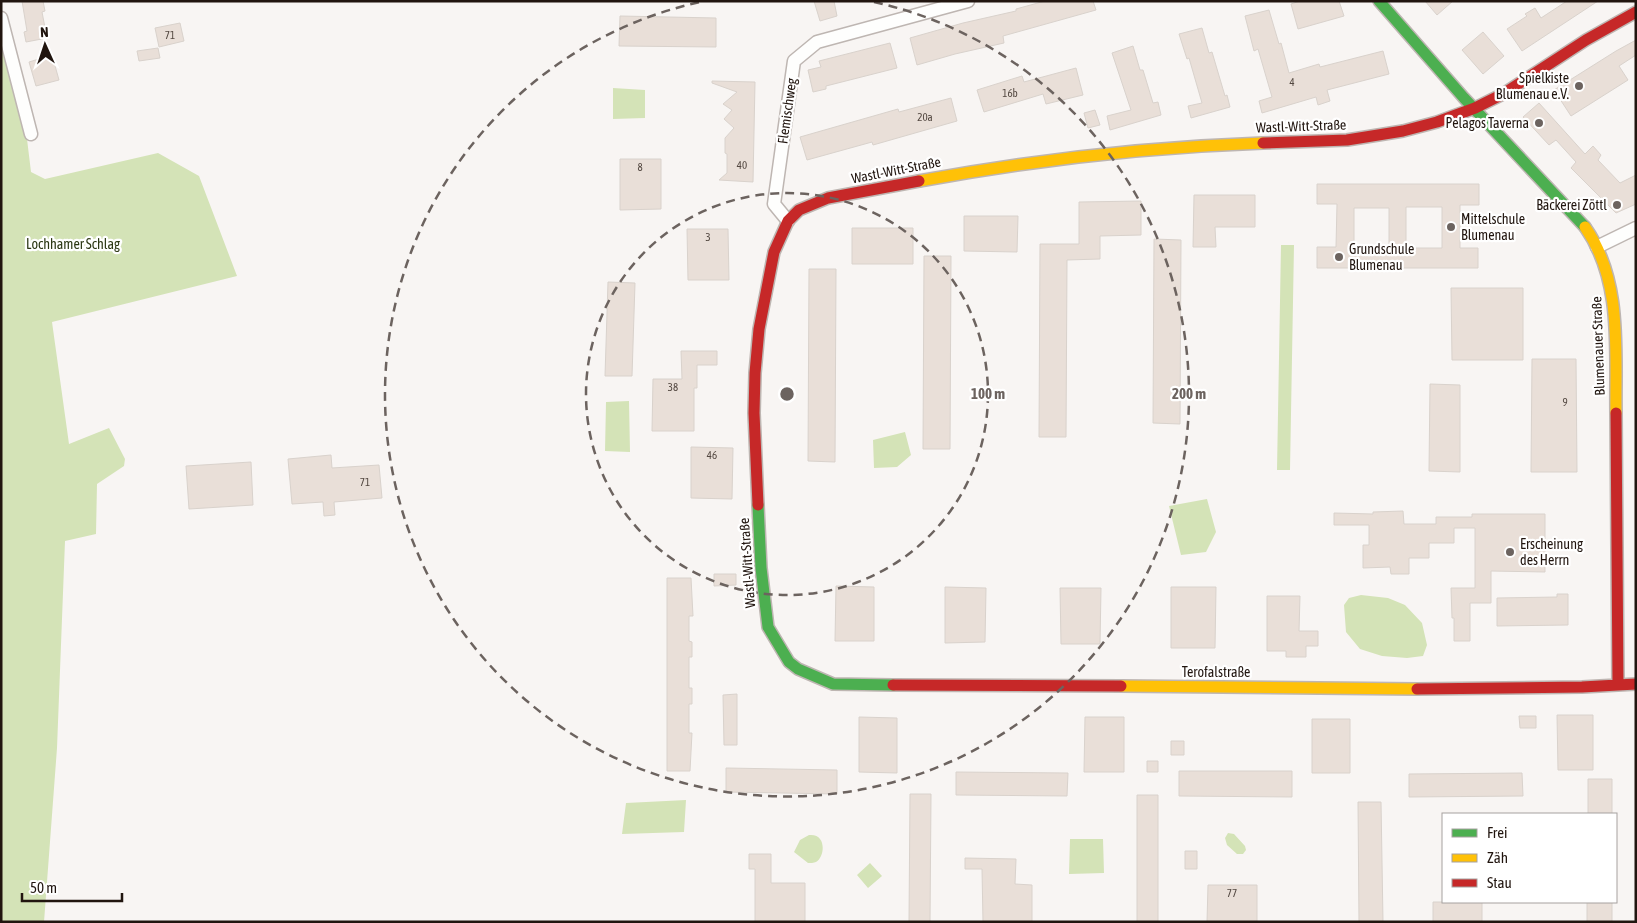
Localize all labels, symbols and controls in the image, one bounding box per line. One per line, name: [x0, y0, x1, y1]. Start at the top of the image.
north arrow: [20, 20, 70, 70]
text: N: [40, 24, 49, 40]
house number: 71: [165, 29, 175, 41]
place label: Spielkiste Blumenau e.V.: [1496, 70, 1569, 102]
house number: 4: [1289, 76, 1295, 88]
street label: Flemischweg: [774, 77, 800, 145]
marker: Spielkiste Blumenau e.V.: [1573, 80, 1585, 92]
house number: 16b: [1002, 87, 1018, 99]
house number: 20a: [917, 111, 933, 123]
place label: Pelagos Taverna: [1445, 115, 1529, 131]
street label: Wastl-Witt-Straße: [1255, 116, 1347, 136]
marker: Pelagos Taverna: [1533, 117, 1545, 129]
street label: Wastl-Witt-Straße: [850, 154, 942, 186]
house number: 40: [737, 159, 747, 171]
house number: 8: [637, 161, 643, 173]
place label: Bäckerei Zöttl: [1536, 197, 1607, 213]
marker: Bäckerei Zöttl: [1611, 199, 1623, 211]
place label: Mittelschule Blumenau: [1461, 211, 1525, 243]
marker: Mittelschule Blumenau: [1445, 221, 1457, 233]
house number: 3: [705, 231, 711, 243]
park label: Lochhamer Schlag: [26, 236, 120, 252]
place label: Grundschule Blumenau: [1349, 241, 1414, 273]
marker: Grundschule Blumenau: [1333, 251, 1345, 263]
street label: Blumenauer Straße: [1588, 296, 1608, 396]
house number: 38: [668, 381, 678, 393]
centre of rings: [778, 385, 796, 403]
text: 100 m: [971, 385, 1005, 402]
text: 200 m: [1172, 385, 1206, 402]
house number: 9: [1562, 396, 1568, 408]
house number: 46: [707, 449, 717, 461]
house number: 71: [360, 476, 370, 488]
street label: Wastl-Witt-Straße: [736, 517, 758, 609]
place label: Erscheinung des Herrn: [1520, 536, 1583, 568]
marker: Erscheinung des Herrn: [1504, 546, 1516, 558]
street label: Terofalstraße: [1182, 664, 1250, 680]
legend: [1442, 813, 1617, 903]
text: Frei: [1487, 824, 1507, 841]
text: Zäh: [1487, 849, 1508, 866]
scale bar: [22, 870, 122, 902]
text: Stau: [1487, 874, 1512, 891]
text: 50 m: [30, 879, 57, 896]
house number: 77: [1227, 887, 1237, 899]

